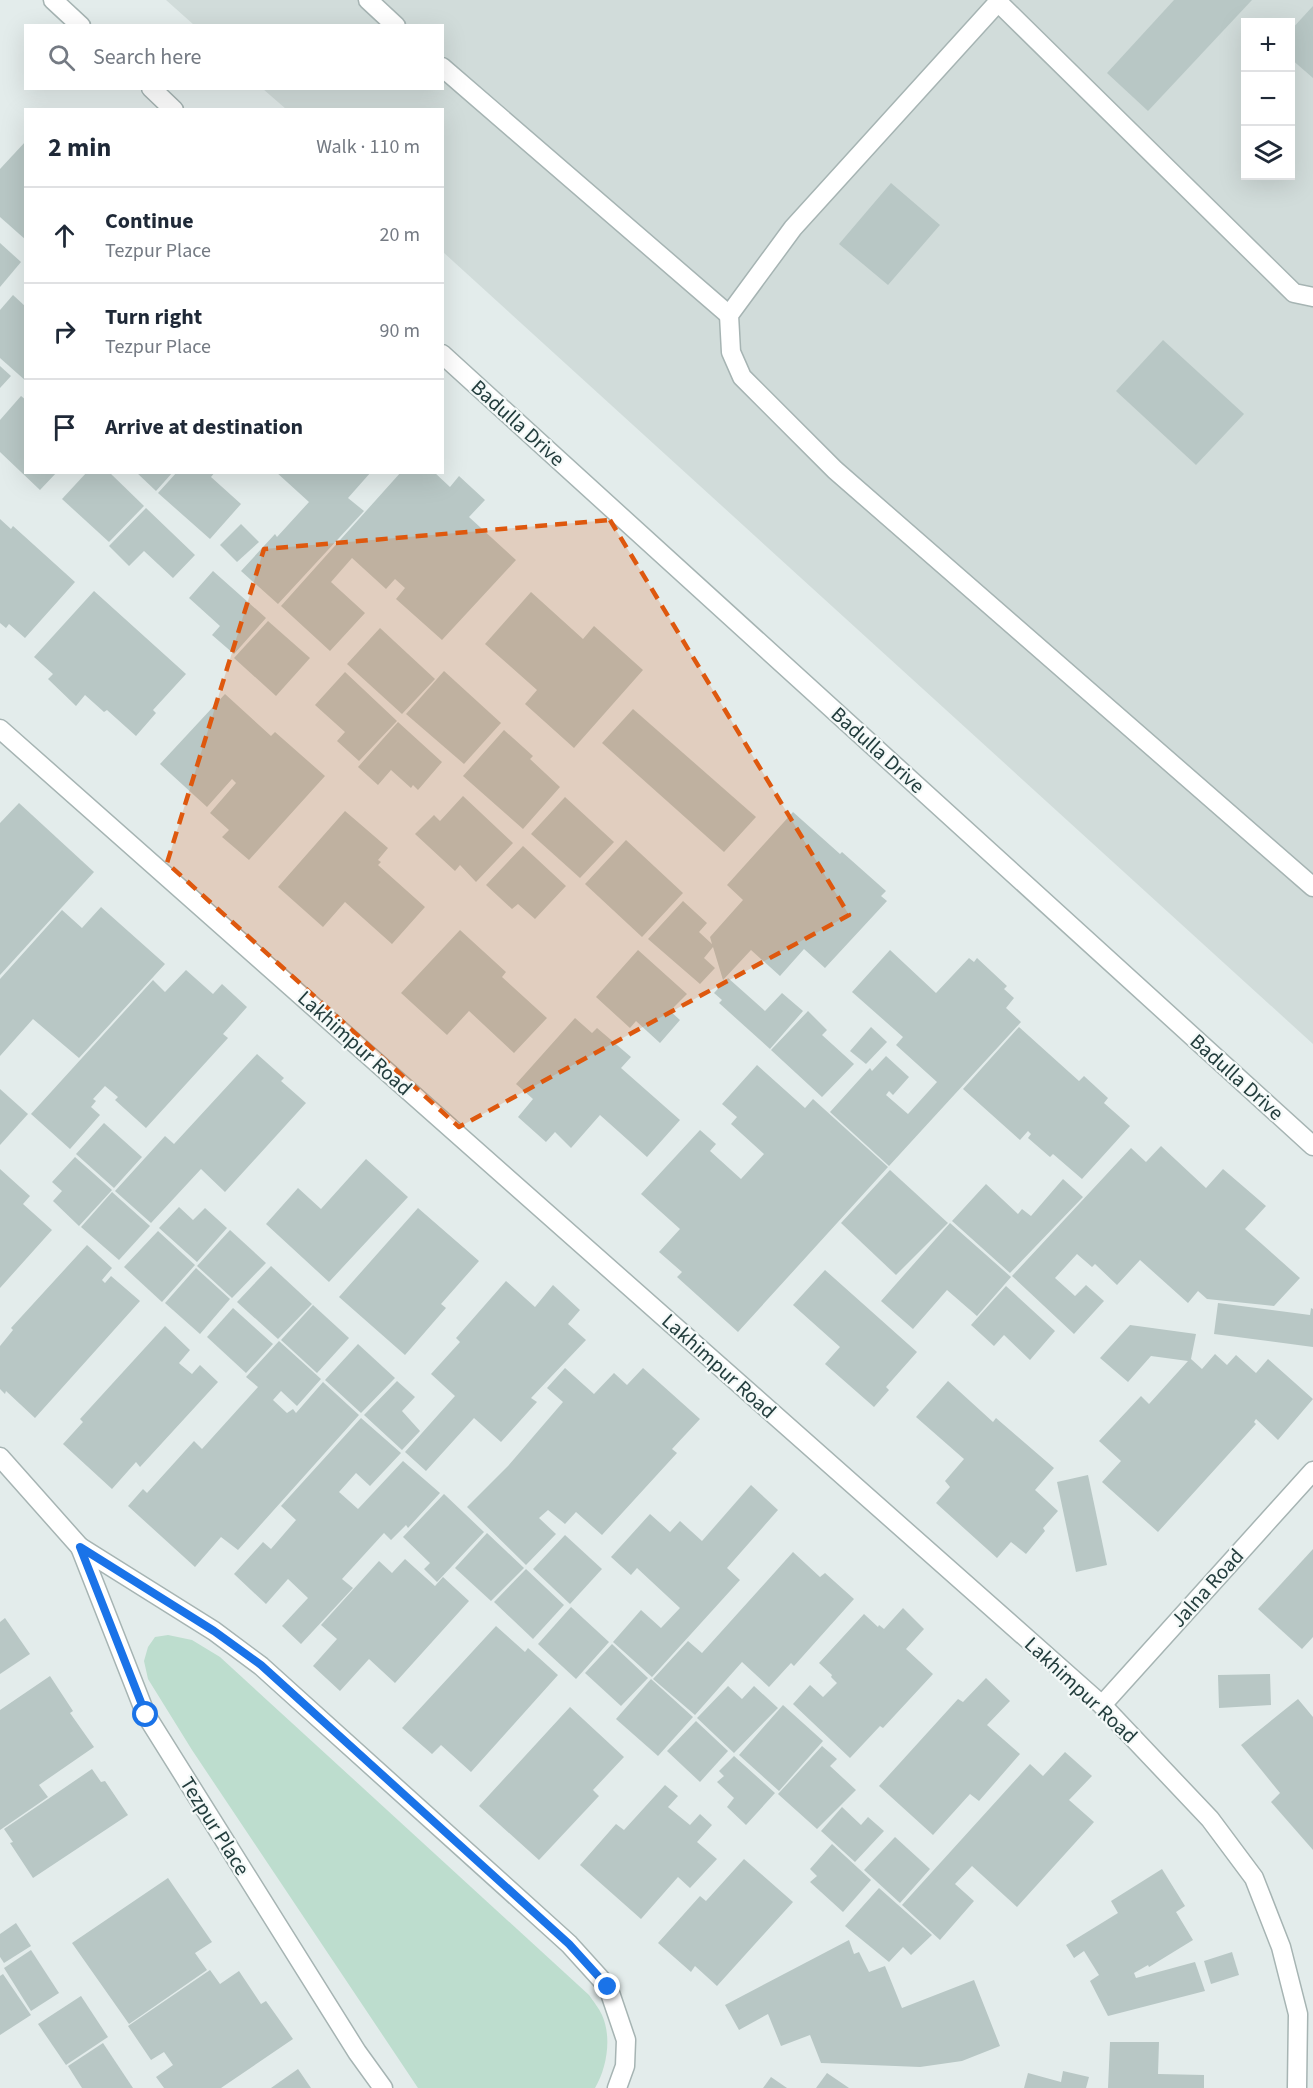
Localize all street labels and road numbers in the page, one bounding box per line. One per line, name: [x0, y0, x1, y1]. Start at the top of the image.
street label: Badulla Drive: [464, 373, 572, 473]
street label: Badulla Drive: [824, 700, 932, 800]
street label: Lakhimpur Road: [291, 983, 419, 1103]
street label: Badulla Drive: [1183, 1027, 1291, 1127]
street label: Lakhimpur Road: [655, 1306, 783, 1426]
street label: Jalna Road: [1163, 1542, 1251, 1634]
street label: Lakhimpur Road: [1018, 1630, 1144, 1750]
street label: Tezpur Place: [173, 1771, 257, 1881]

